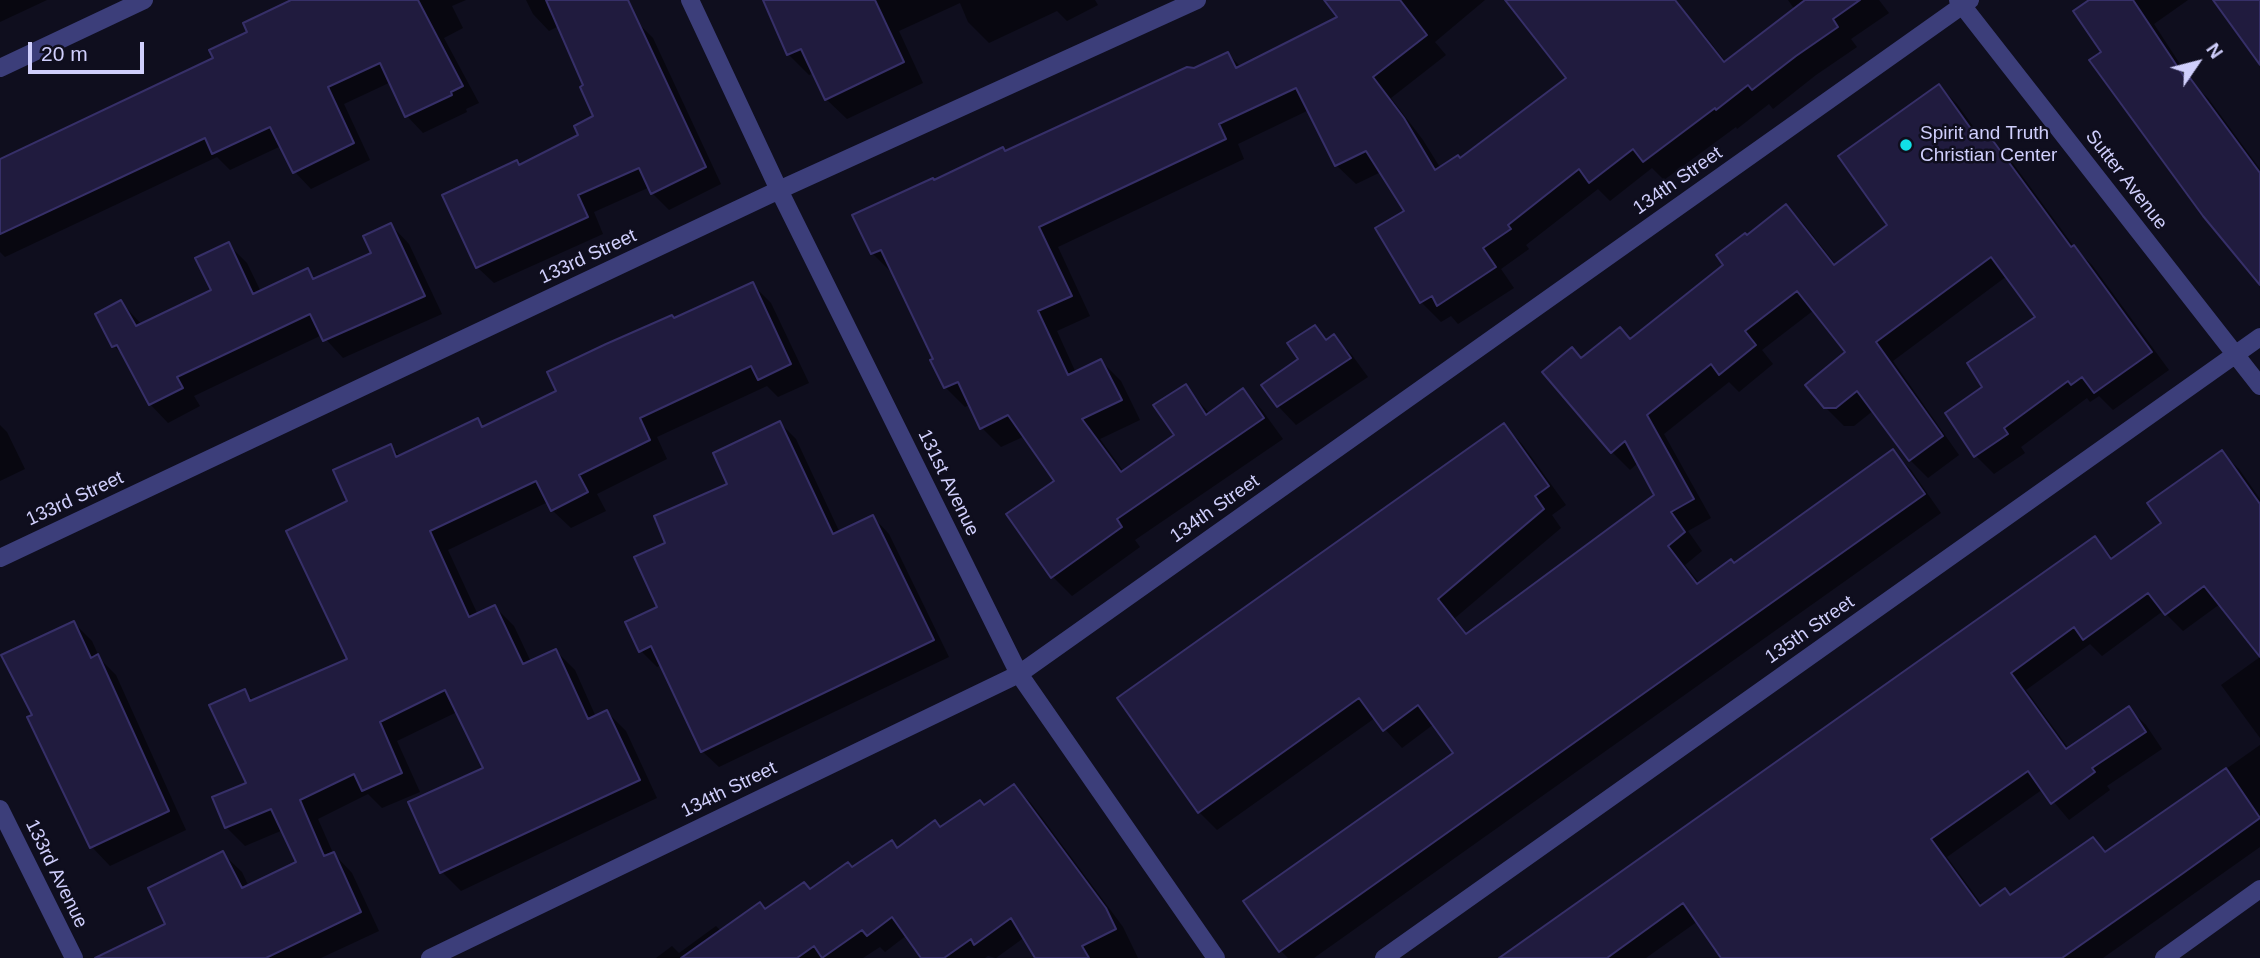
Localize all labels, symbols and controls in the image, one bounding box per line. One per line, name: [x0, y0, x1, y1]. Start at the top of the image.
scale bar: [32, 28, 147, 72]
north arrow: [2162, 28, 2232, 98]
text: N: [2202, 39, 2227, 62]
text: 20 m: [41, 42, 88, 65]
place label: Spirit and Truth Christian Center: [1920, 123, 2057, 167]
street label: Sutter Avenue: [2080, 126, 2172, 234]
marker: Spirit and Truth Christian Center: [1898, 137, 1914, 153]
street label: 134th Street: [1629, 142, 1727, 220]
street label: 133rd Street: [536, 225, 640, 289]
street label: 131st Avenue: [912, 426, 984, 540]
street label: 133rd Street: [23, 467, 127, 531]
street label: 134th Street: [1166, 470, 1264, 548]
street label: 135th Street: [1761, 591, 1859, 669]
street label: 134th Street: [677, 757, 781, 823]
street label: 133rd Avenue: [20, 816, 92, 932]

